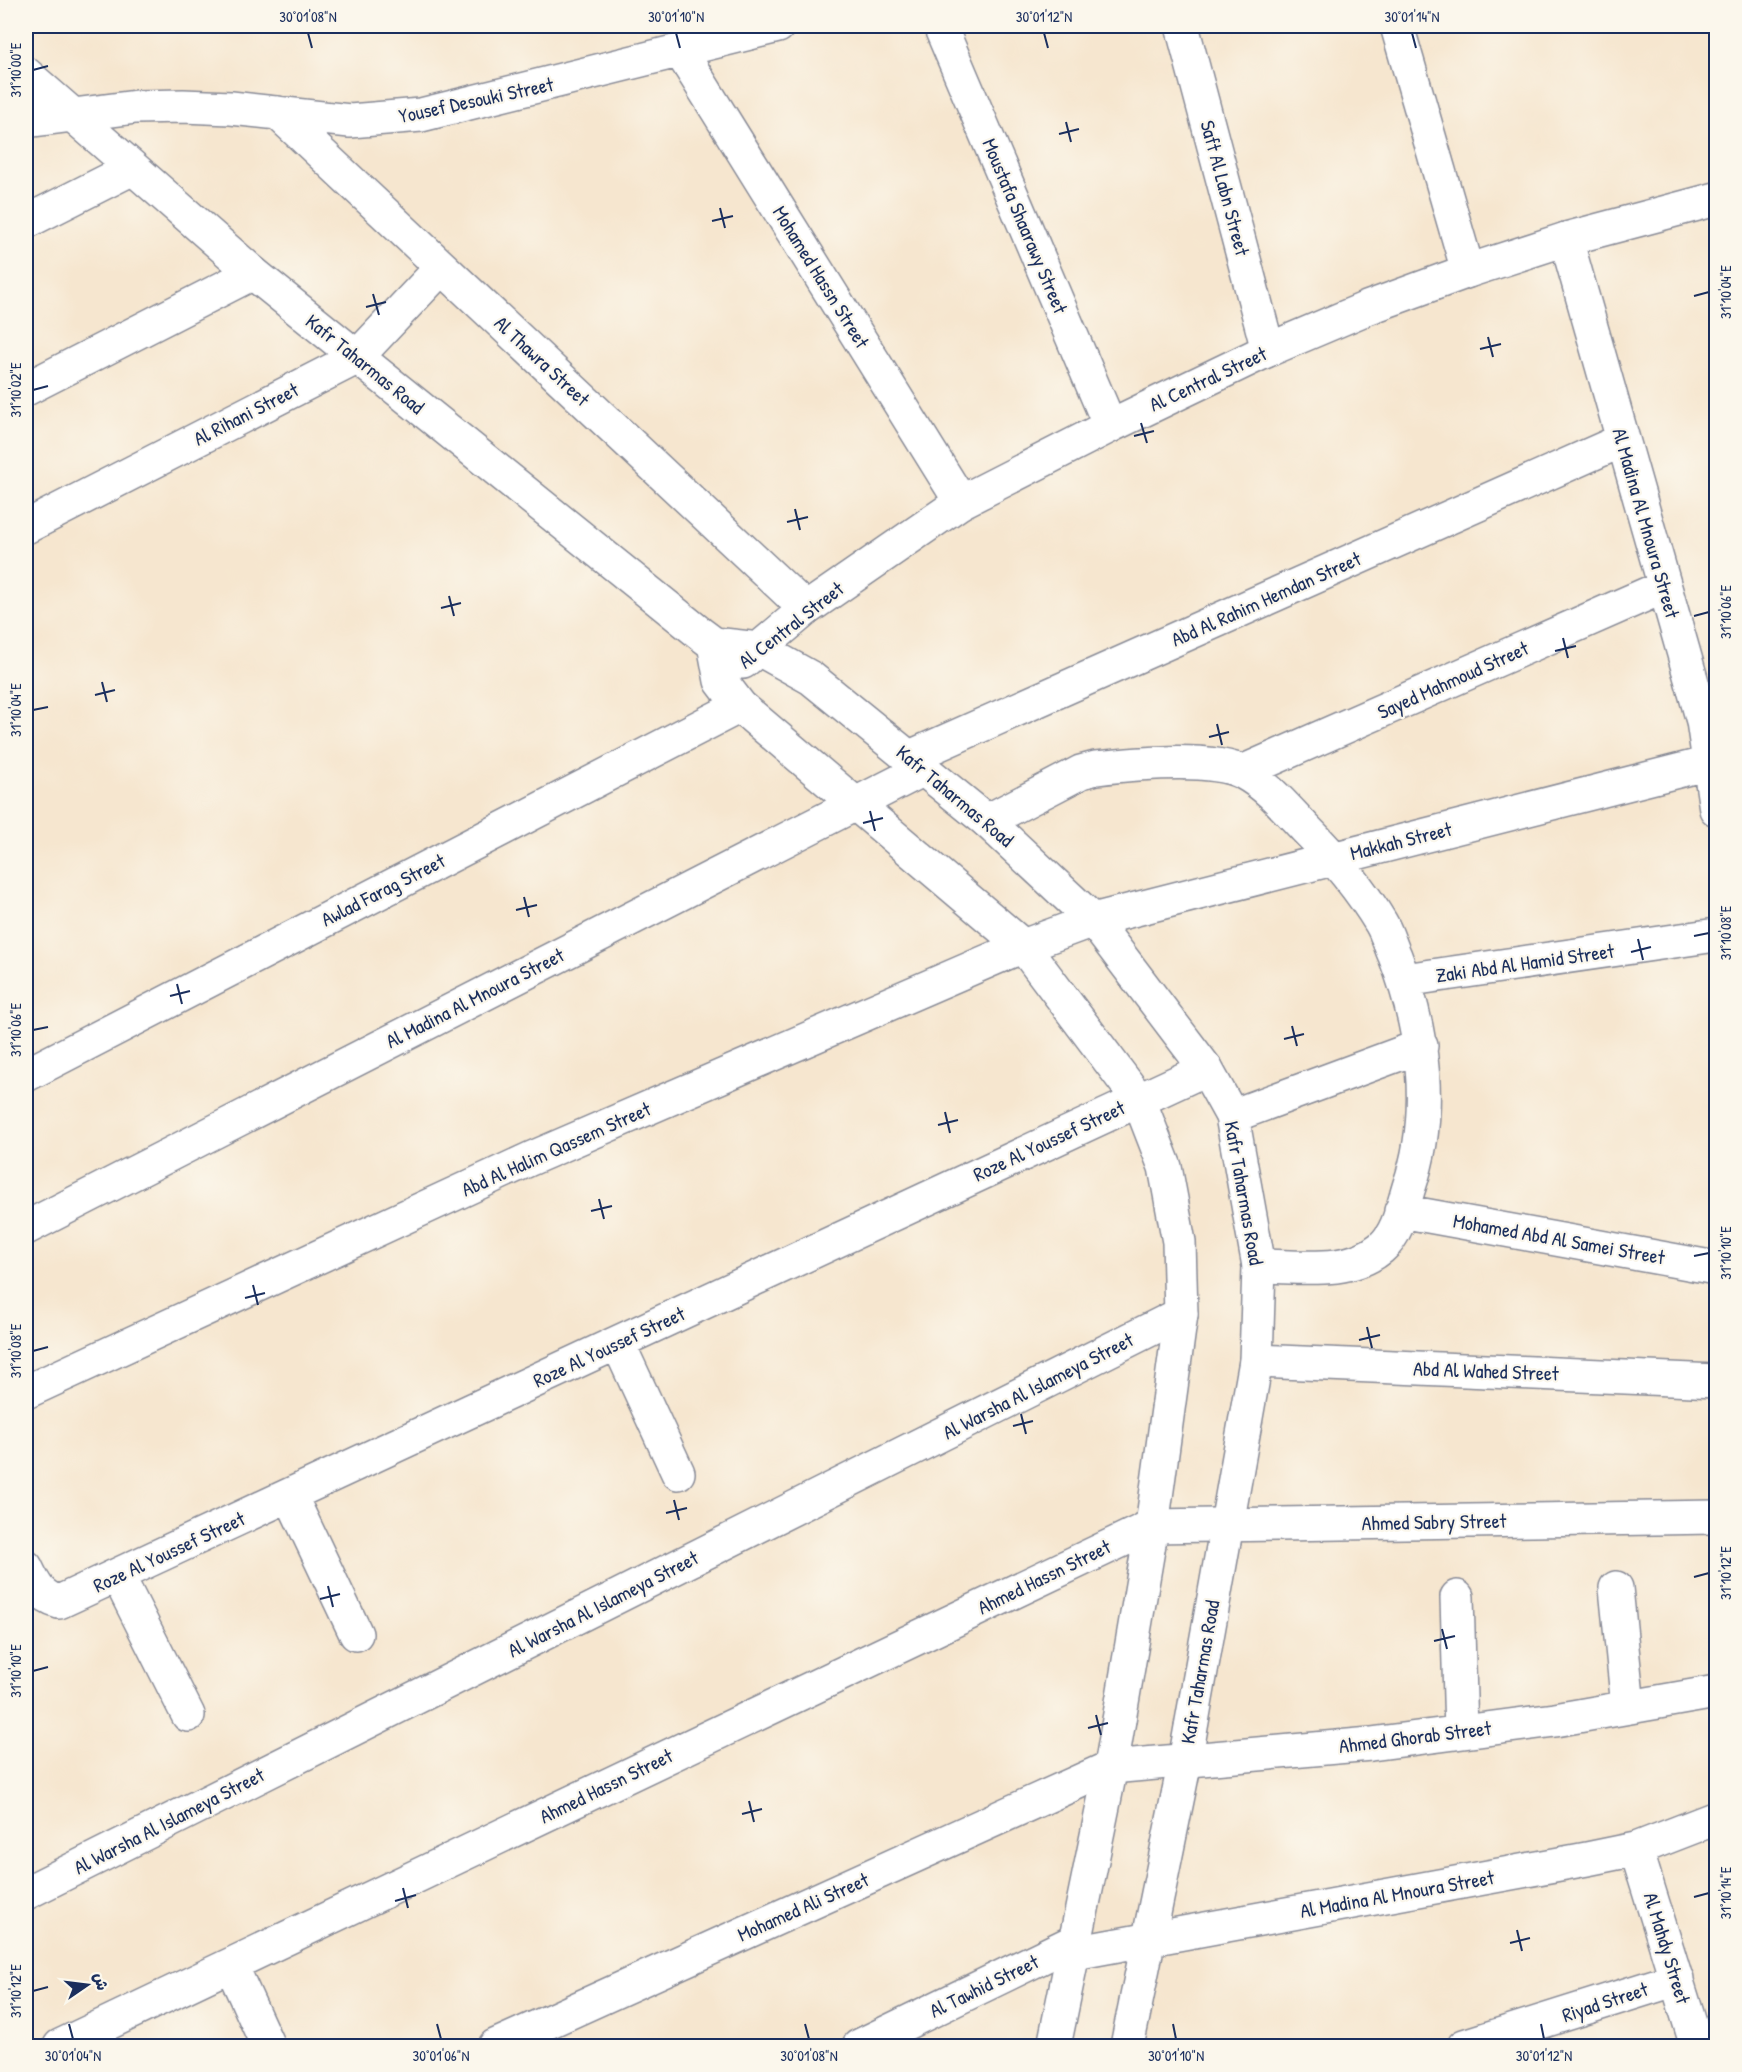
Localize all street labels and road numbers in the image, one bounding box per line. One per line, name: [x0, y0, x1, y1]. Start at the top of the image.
street label: Yousef Desouki Street: [396, 70, 557, 129]
street label: Saft Al Labn Street: [1194, 117, 1257, 260]
street label: Moustafa Shaarawy Street: [976, 134, 1075, 318]
street label: Mohamed Hassn Street: [767, 200, 877, 354]
street label: Kafr Taharmas Road: [300, 307, 430, 420]
street label: Al Thawra Street: [489, 309, 597, 413]
street label: Al Central Street: [1145, 339, 1272, 418]
street label: Al Rihani Street: [189, 375, 304, 451]
street label: Al Madina Al Mnoura Street: [1606, 425, 1687, 622]
street label: Abd Al Rahim Hemdan Street: [1167, 544, 1366, 653]
street label: Al Central Street: [733, 574, 850, 674]
street label: Sayed Mahmoud Street: [1373, 634, 1534, 725]
street label: Kafr Taharmas Road: [891, 739, 1020, 853]
street label: Makkah Street: [1347, 815, 1456, 866]
street label: Awlad Farag Street: [316, 846, 450, 932]
street label: Zaki Abd Al Hamid Street: [1434, 936, 1617, 988]
street label: Al Madina Al Mnoura Street: [381, 940, 569, 1054]
street label: Roze Al Youssef Street: [969, 1093, 1130, 1188]
street label: Abd Al Halim Qassem Street: [457, 1094, 656, 1202]
street label: Kafr Taharmas Road: [1219, 1119, 1270, 1267]
street label: Mohamed Abd Al Samei Street: [1451, 1207, 1668, 1271]
street label: Roze Al Youssef Street: [529, 1299, 690, 1394]
street label: Al Warsha Al Islameya Street: [938, 1325, 1139, 1445]
street label: Abd Al Wahed Street: [1413, 1354, 1560, 1387]
street label: Roze Al Youssef Street: [89, 1504, 250, 1599]
street label: Ahmed Sabry Street: [1361, 1507, 1508, 1536]
street label: Ahmed Hassn Street: [973, 1532, 1116, 1620]
street label: Al Warsha Al Islameya Street: [503, 1543, 704, 1663]
street label: Kafr Taharmas Road: [1174, 1598, 1225, 1746]
street label: Ahmed Ghorab Street: [1337, 1714, 1494, 1759]
street label: Ahmed Hassn Street: [535, 1741, 678, 1829]
street label: Al Warsha Al Islameya Street: [69, 1760, 270, 1880]
street label: Al Madina Al Mnoura Street: [1298, 1863, 1497, 1924]
street label: Mohamed Ali Street: [733, 1865, 874, 1948]
street label: Al Mahdy Street: [1638, 1889, 1698, 2008]
street label: Al Tawhid Street: [925, 1947, 1044, 2024]
street label: Riyad Street: [1558, 1975, 1652, 2028]

